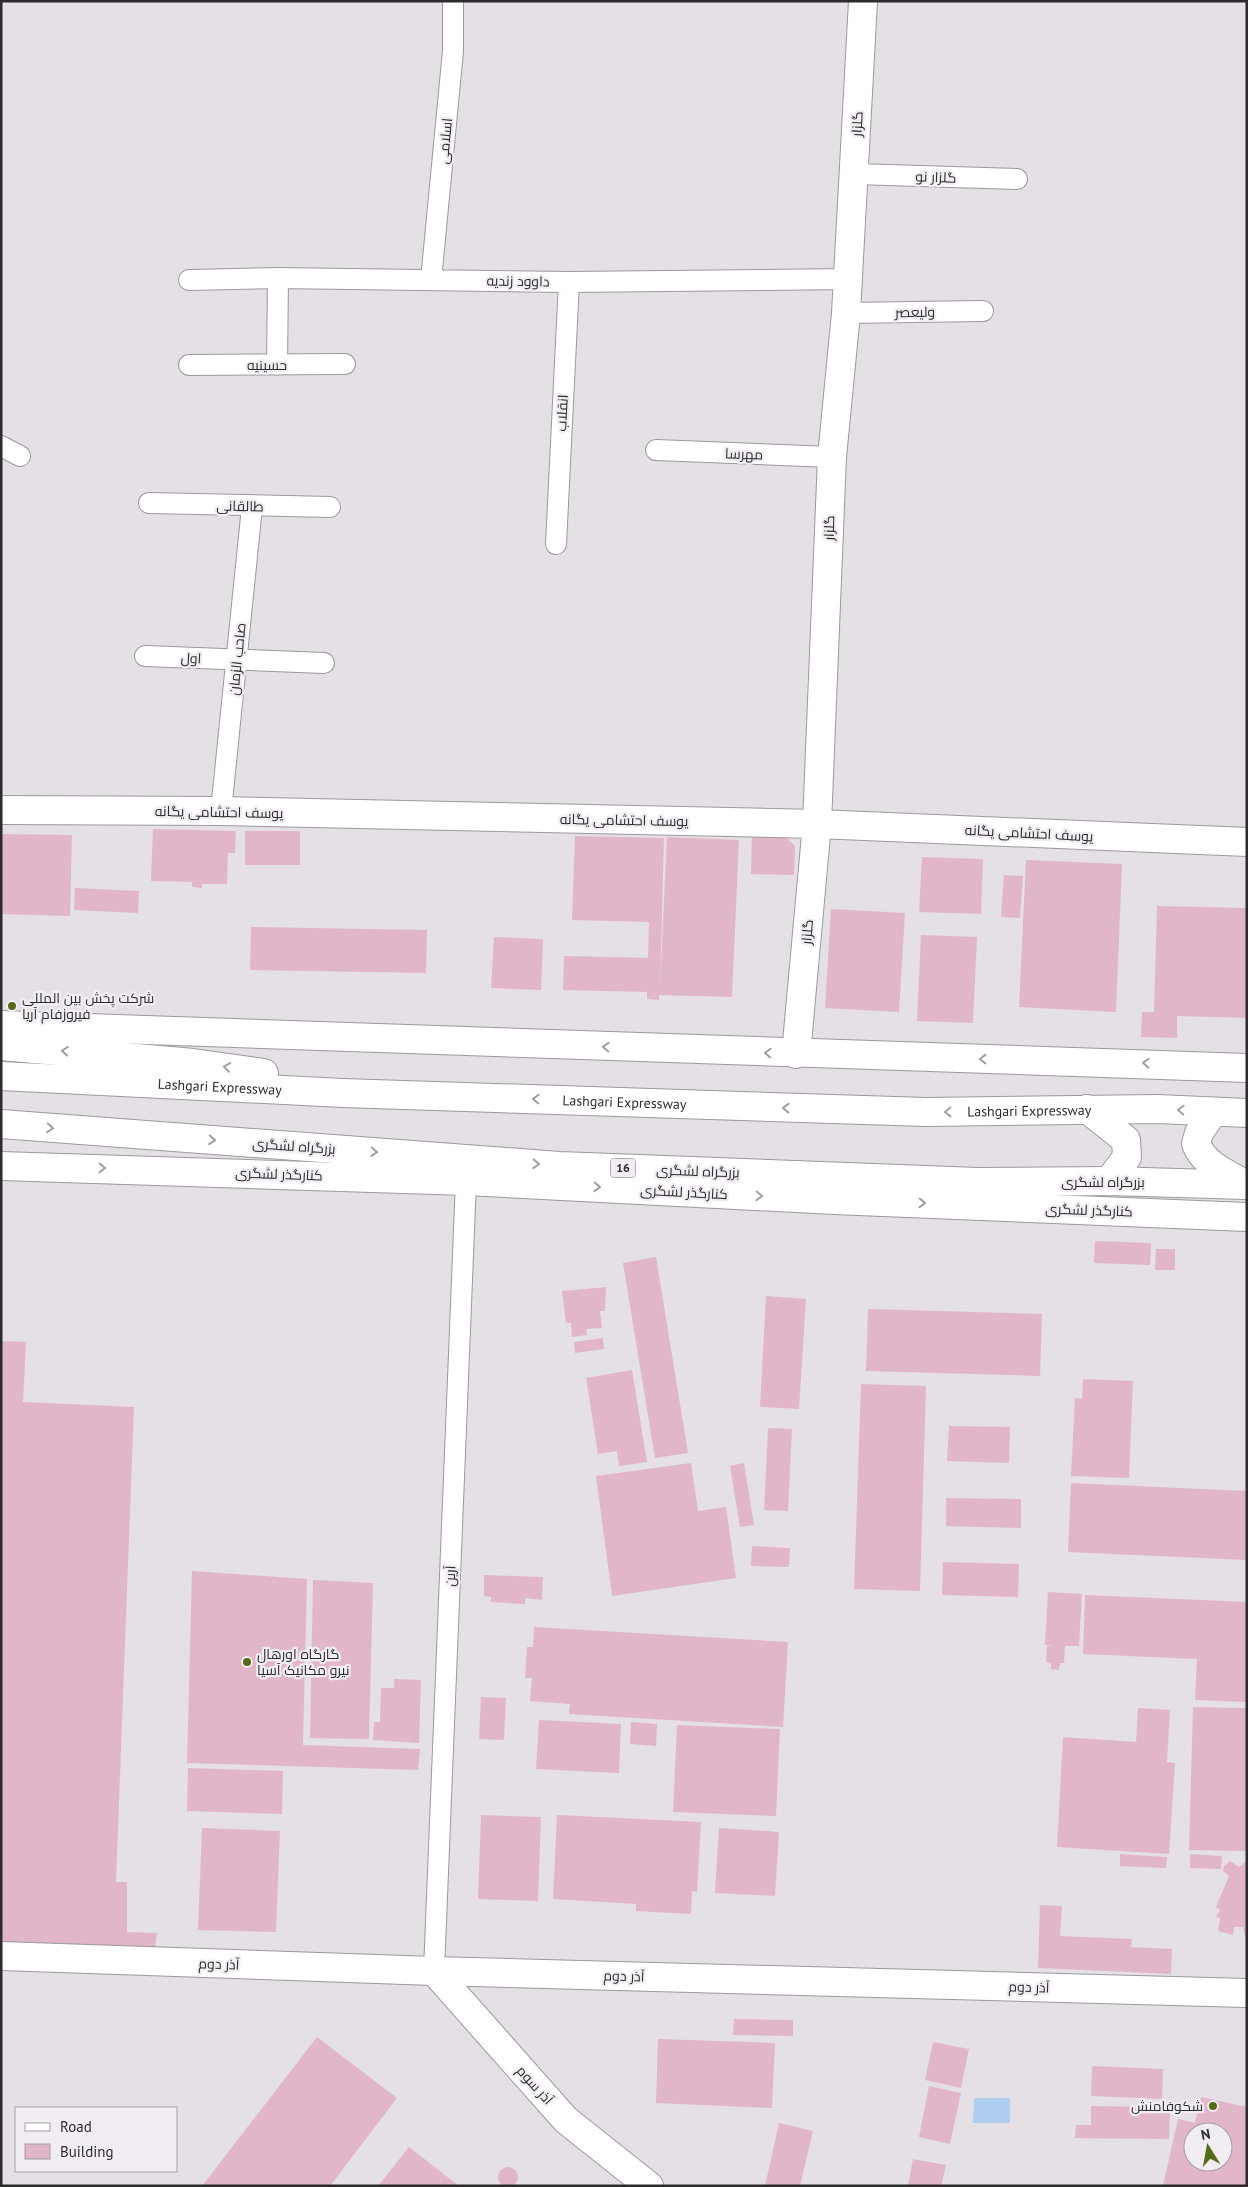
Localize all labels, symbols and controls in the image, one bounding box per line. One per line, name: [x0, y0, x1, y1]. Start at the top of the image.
street label: گلزار: [847, 111, 867, 138]
street label: اسلامی: [434, 117, 456, 165]
street label: گلزار نو: [915, 167, 957, 187]
street label: داوود زندیه: [486, 271, 550, 291]
street label: ولیعصر: [894, 303, 935, 321]
street label: حسینیه: [247, 356, 287, 374]
street label: انقلاب: [552, 394, 572, 432]
street label: مهرسا: [725, 444, 763, 464]
street label: طالقانی: [216, 497, 264, 515]
street label: گلزار: [820, 515, 838, 542]
street label: صاحب الزمان: [224, 622, 250, 696]
street label: اول: [180, 648, 202, 668]
street label: یوسف احتشامی یگانه: [155, 802, 284, 822]
street label: یوسف احتشامی یگانه: [560, 810, 689, 830]
street label: یوسف احتشامی یگانه: [964, 821, 1094, 845]
street label: گلزار: [797, 919, 817, 946]
place label: شرکت پخش بین المللی فیروزفام آریا: [22, 989, 154, 1024]
marker: شرکت پخش بین المللی فیروزفام آریا: [6, 1000, 18, 1012]
one-way arrow: [602, 1041, 610, 1052]
one-way arrow: [61, 1046, 69, 1057]
one-way arrow: [764, 1048, 772, 1058]
one-way arrow: [979, 1053, 987, 1064]
one-way arrow: [1141, 1058, 1149, 1069]
one-way arrow: [223, 1063, 231, 1073]
street label: Lashgari Expressway: [157, 1075, 283, 1099]
street label: Lashgari Expressway: [562, 1091, 687, 1113]
one-way arrow: [532, 1094, 540, 1105]
street label: Lashgari Expressway: [967, 1101, 1092, 1120]
one-way arrow: [781, 1103, 789, 1113]
one-way arrow: [1176, 1105, 1184, 1115]
one-way arrow: [944, 1107, 952, 1117]
one-way arrow: [46, 1122, 54, 1133]
one-way arrow: [208, 1134, 216, 1145]
street label: بزرگراه لشگری: [252, 1134, 336, 1158]
one-way arrow: [370, 1146, 378, 1157]
road number: 16: [610, 1158, 636, 1178]
one-way arrow: [532, 1159, 540, 1170]
street label: بزرگراه لشگری: [656, 1161, 740, 1181]
one-way arrow: [99, 1162, 107, 1173]
street label: کنارگذر لشگری: [235, 1163, 323, 1185]
street label: بزرگراه لشگری: [1061, 1173, 1145, 1191]
street label: کنارگذر لشگری: [640, 1181, 728, 1203]
one-way arrow: [593, 1182, 601, 1193]
one-way arrow: [756, 1190, 764, 1201]
one-way arrow: [918, 1198, 926, 1209]
street label: کنارگذر لشگری: [1045, 1199, 1133, 1221]
street label: آرین: [441, 1565, 459, 1587]
place label: گارگاه اورهال نیرو مکانیک آسیا: [257, 1645, 349, 1679]
marker: گارگاه اورهال نیرو مکانیک آسیا: [241, 1656, 253, 1668]
street label: آذر دوم: [198, 1954, 240, 1975]
street label: آذر دوم: [603, 1966, 645, 1987]
street label: آذر دوم: [1008, 1977, 1050, 1998]
street label: آذر سوم: [512, 2062, 557, 2109]
place label: شکوفامنش: [1131, 2097, 1203, 2115]
marker: شکوفامنش: [1207, 2100, 1219, 2112]
legend: [15, 2107, 178, 2172]
text: Road: [60, 2117, 92, 2136]
north arrow: [1183, 2122, 1233, 2172]
text: N: [1199, 2125, 1212, 2144]
text: Building: [60, 2142, 114, 2161]

